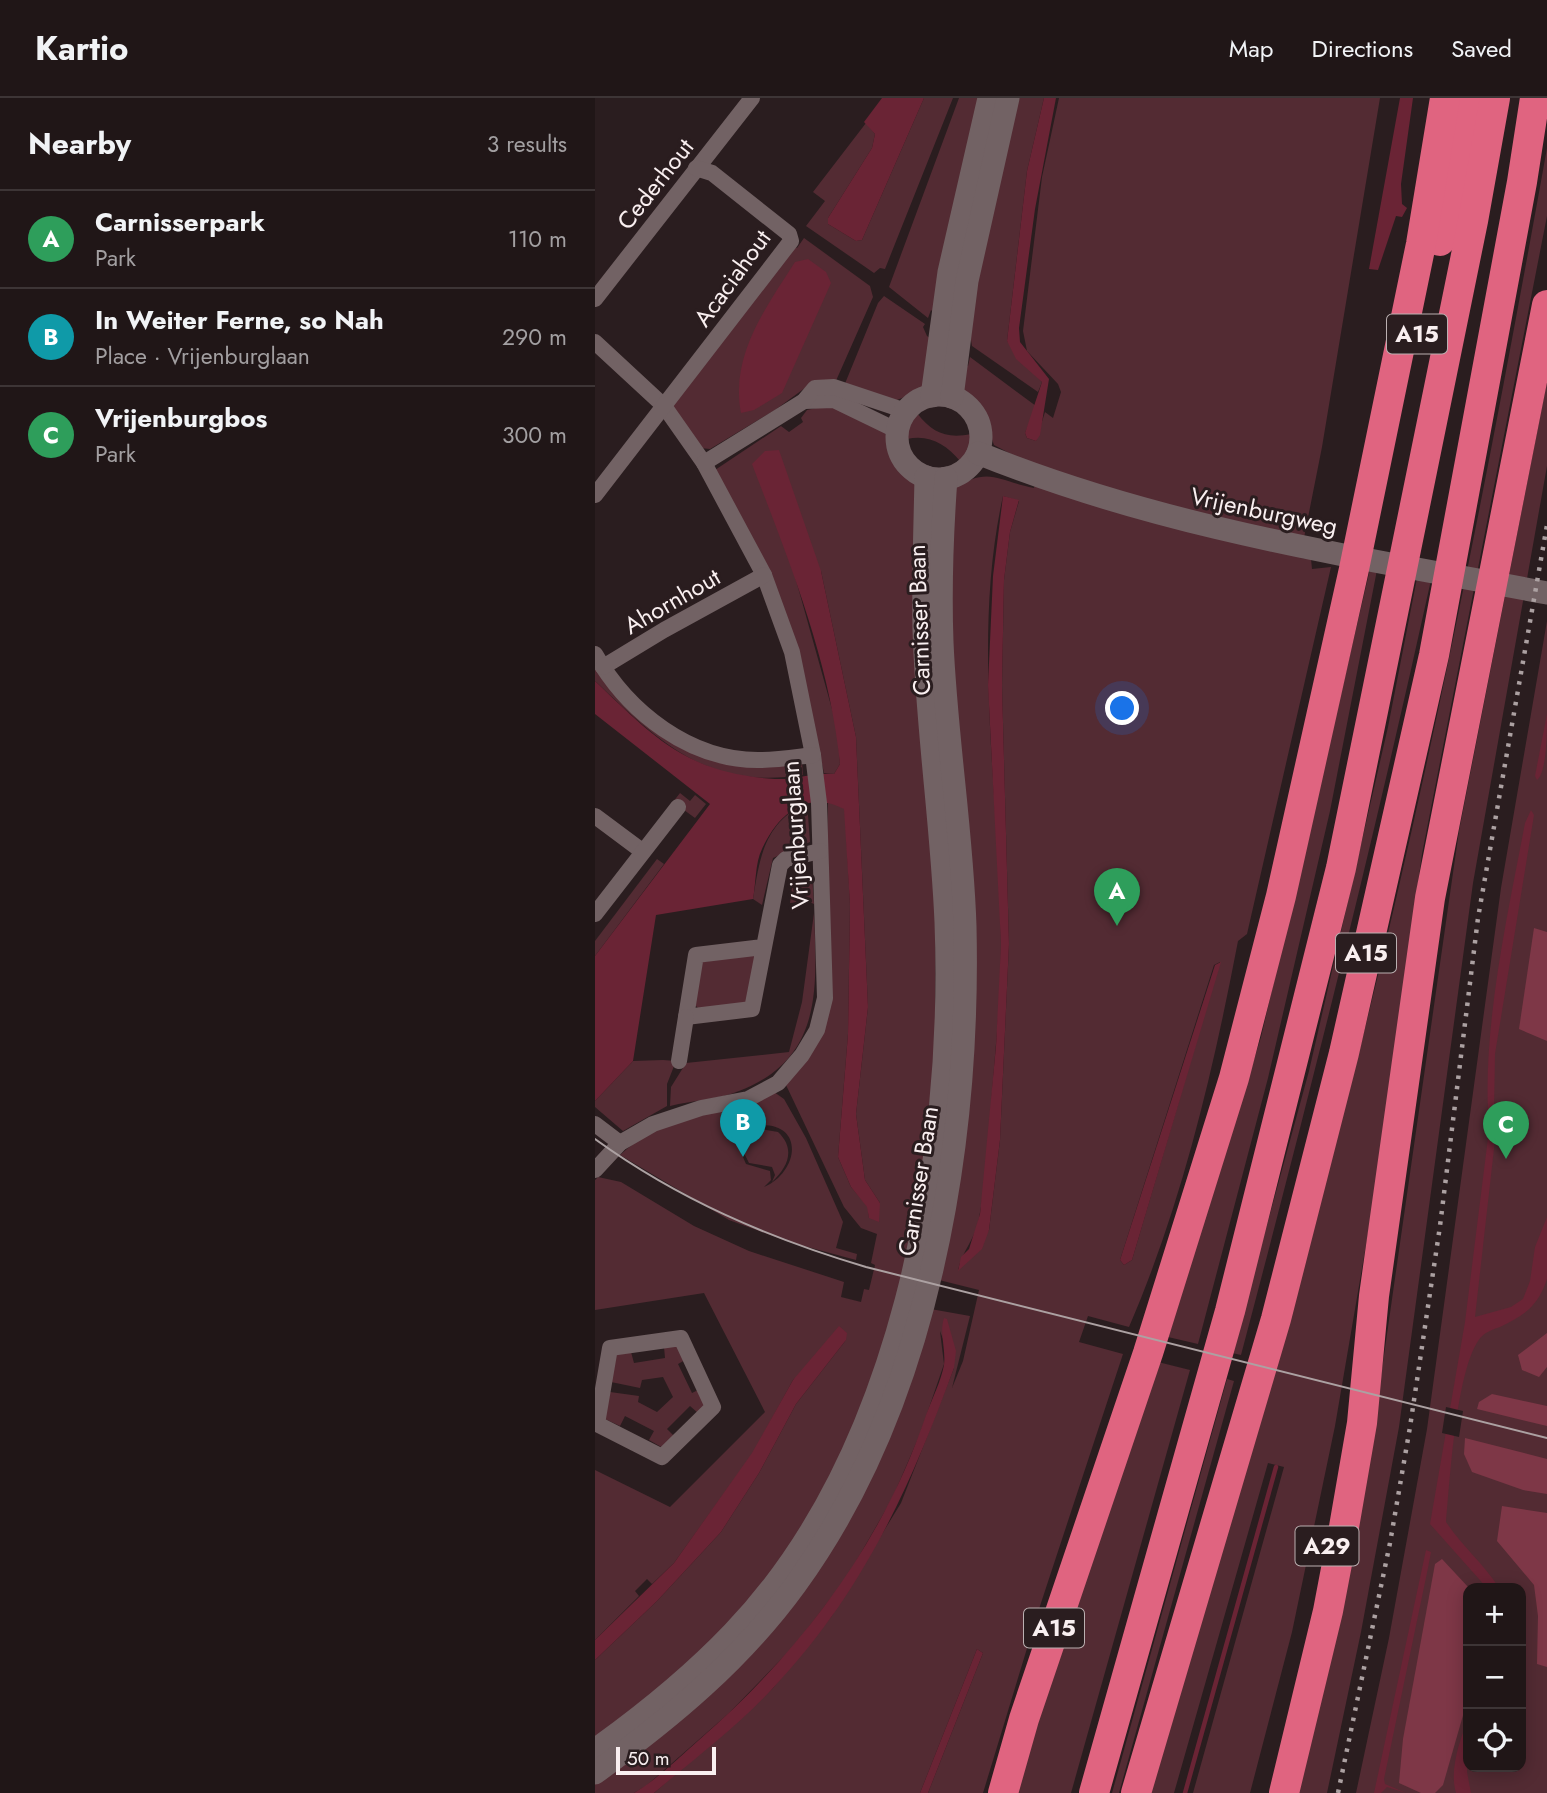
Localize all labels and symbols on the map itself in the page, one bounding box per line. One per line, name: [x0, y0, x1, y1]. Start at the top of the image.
street label: Cederhout: [608, 131, 702, 237]
street label: Acaciahout: [685, 222, 779, 334]
road number: A15: [1387, 314, 1447, 354]
street label: Vrijenburgweg: [1187, 478, 1341, 544]
street label: Carnisser Baan: [899, 544, 939, 696]
street label: Ahornhout: [617, 559, 727, 643]
your location: [1105, 691, 1139, 725]
street label: Vrijenburglaan: [772, 760, 818, 910]
pin: A: [1094, 868, 1140, 926]
road number: A15: [1336, 933, 1396, 972]
pin: B: [720, 1099, 766, 1157]
pin: C: [1483, 1101, 1529, 1159]
street label: Carnisser Baan: [889, 1104, 947, 1258]
road number: A29: [1295, 1526, 1359, 1566]
road number: A15: [1024, 1609, 1084, 1648]
scale bar: [616, 1744, 716, 1776]

